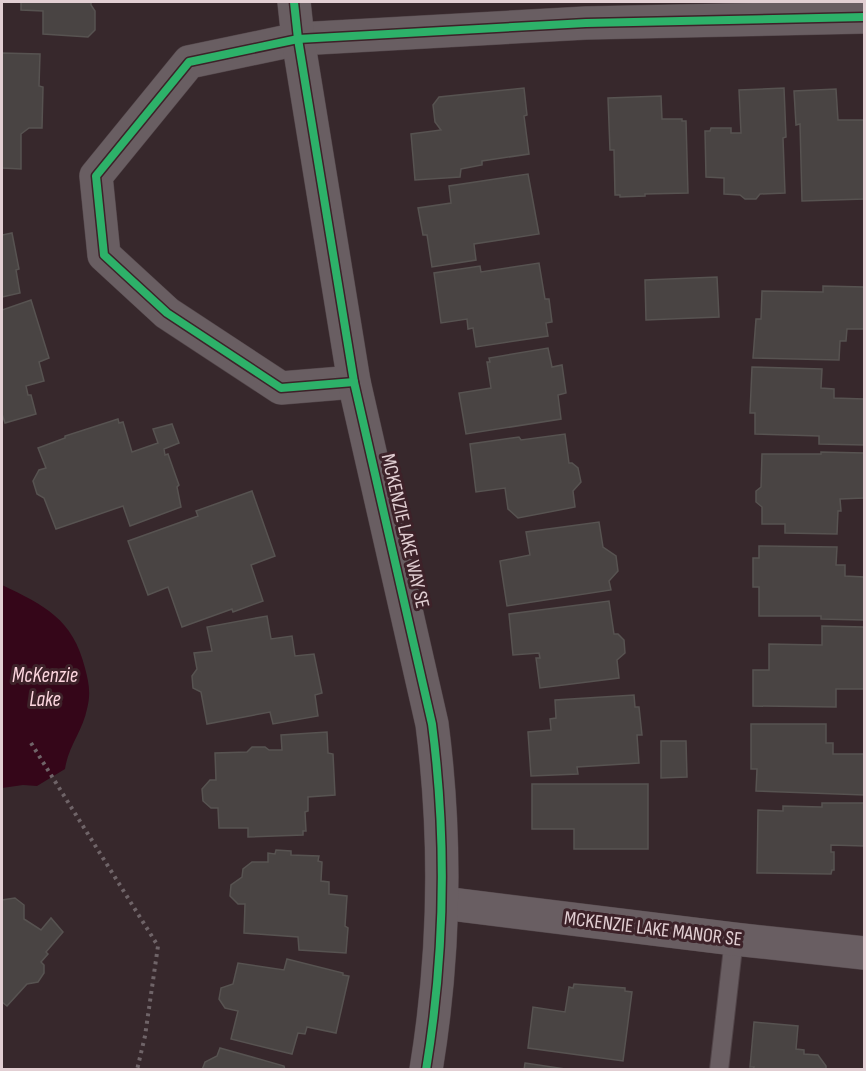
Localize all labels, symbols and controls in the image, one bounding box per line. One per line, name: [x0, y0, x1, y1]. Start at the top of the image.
street label: MCKENZIE LAKE WAY SE: [376, 451, 434, 611]
water label: McKenzie Lake: [12, 663, 78, 712]
street label: MCKENZIE LAKE MANOR SE: [563, 906, 743, 952]

